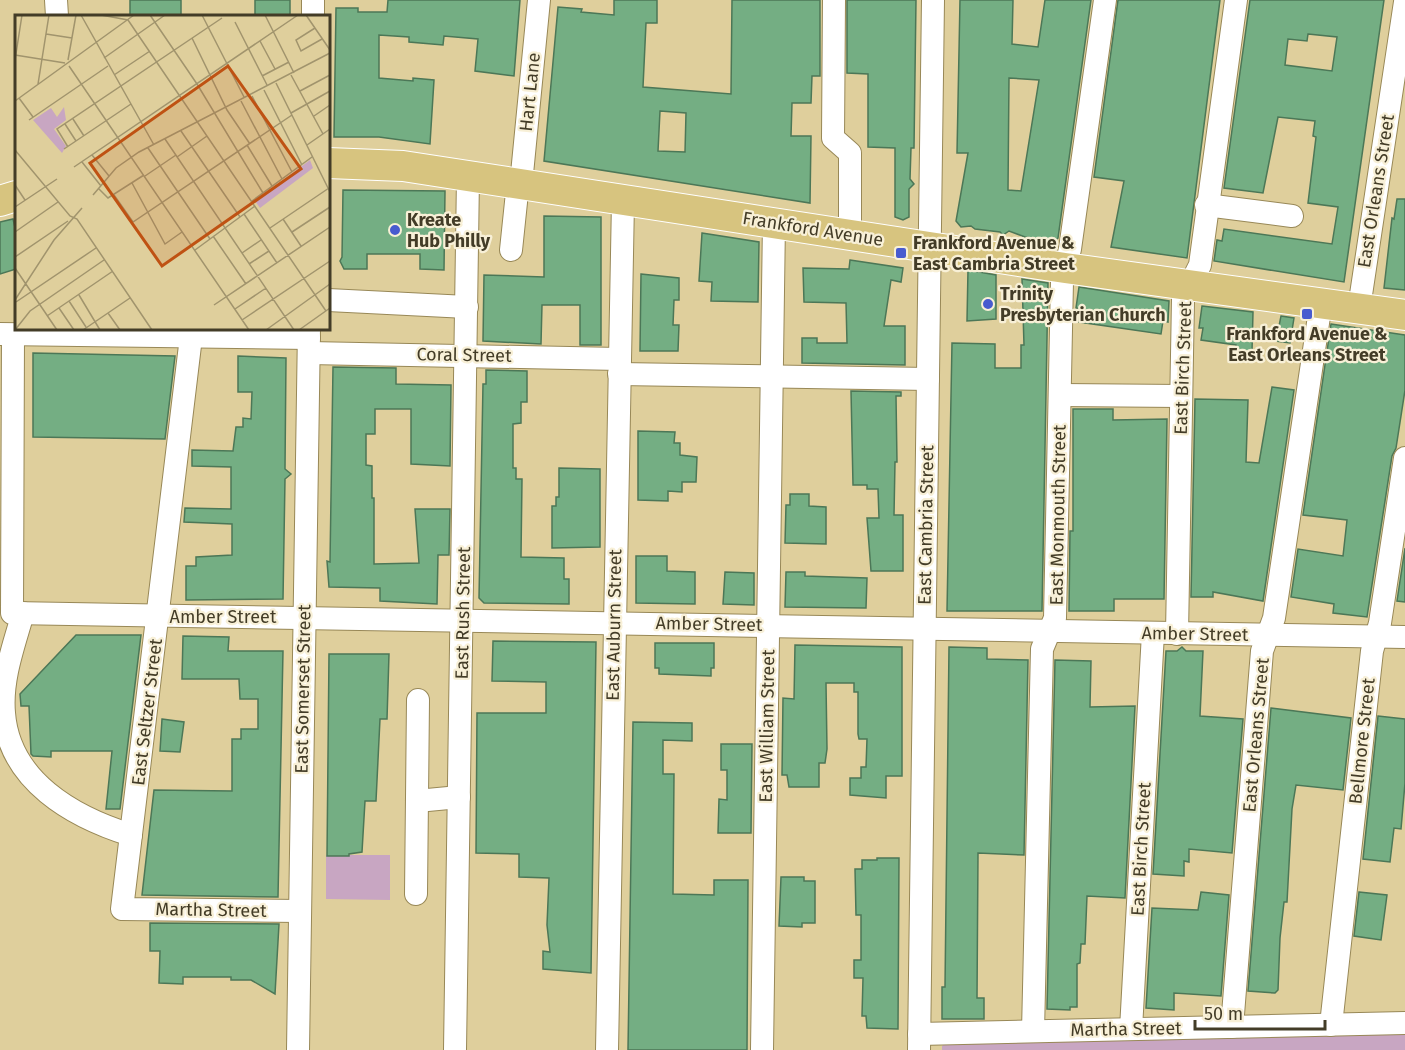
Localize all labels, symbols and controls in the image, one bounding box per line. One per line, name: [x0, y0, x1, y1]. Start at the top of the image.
inset map: [15, 15, 330, 330]
street label: Hart Lane: [515, 51, 545, 133]
street label: East Orleans Street: [1353, 112, 1399, 269]
street label: Frankford Avenue: [741, 207, 885, 251]
place label: Kreate Hub Philly: [407, 209, 491, 252]
marker: Kreate Hub Philly: [388, 223, 402, 237]
place label: Frankford Avenue & East Cambria Street: [913, 232, 1076, 275]
marker: Frankford Avenue & East Cambria Street: [894, 246, 908, 260]
place label: Trinity Presbyterian Church: [1000, 283, 1166, 326]
marker: Trinity Presbyterian Church: [981, 297, 995, 311]
street label: East Birch Street: [1170, 300, 1196, 435]
marker: Frankford Avenue & East Orleans Street: [1300, 307, 1314, 321]
place label: Frankford Avenue & East Orleans Street: [1226, 323, 1388, 366]
street label: Coral Street: [416, 343, 512, 367]
street label: East Monmouth Street: [1045, 424, 1071, 606]
street label: East Cambria Street: [914, 444, 938, 605]
street label: East Rush Street: [451, 546, 475, 679]
street label: East Auburn Street: [602, 548, 626, 701]
street label: East Somerset Street: [291, 604, 315, 774]
street label: Amber Street: [170, 606, 277, 628]
street label: Amber Street: [655, 612, 763, 636]
street label: Amber Street: [1141, 622, 1249, 646]
street label: East Seltzer Street: [127, 637, 167, 787]
street label: East William Street: [755, 649, 779, 803]
street label: East Orleans Street: [1238, 656, 1274, 813]
street label: Bellmore Street: [1344, 676, 1380, 805]
street label: East Birch Street: [1127, 781, 1156, 916]
street label: Martha Street: [155, 898, 267, 922]
scale bar: [1195, 993, 1326, 1031]
text: 50 m: [1204, 1003, 1243, 1025]
street label: Martha Street: [1070, 1017, 1182, 1041]

